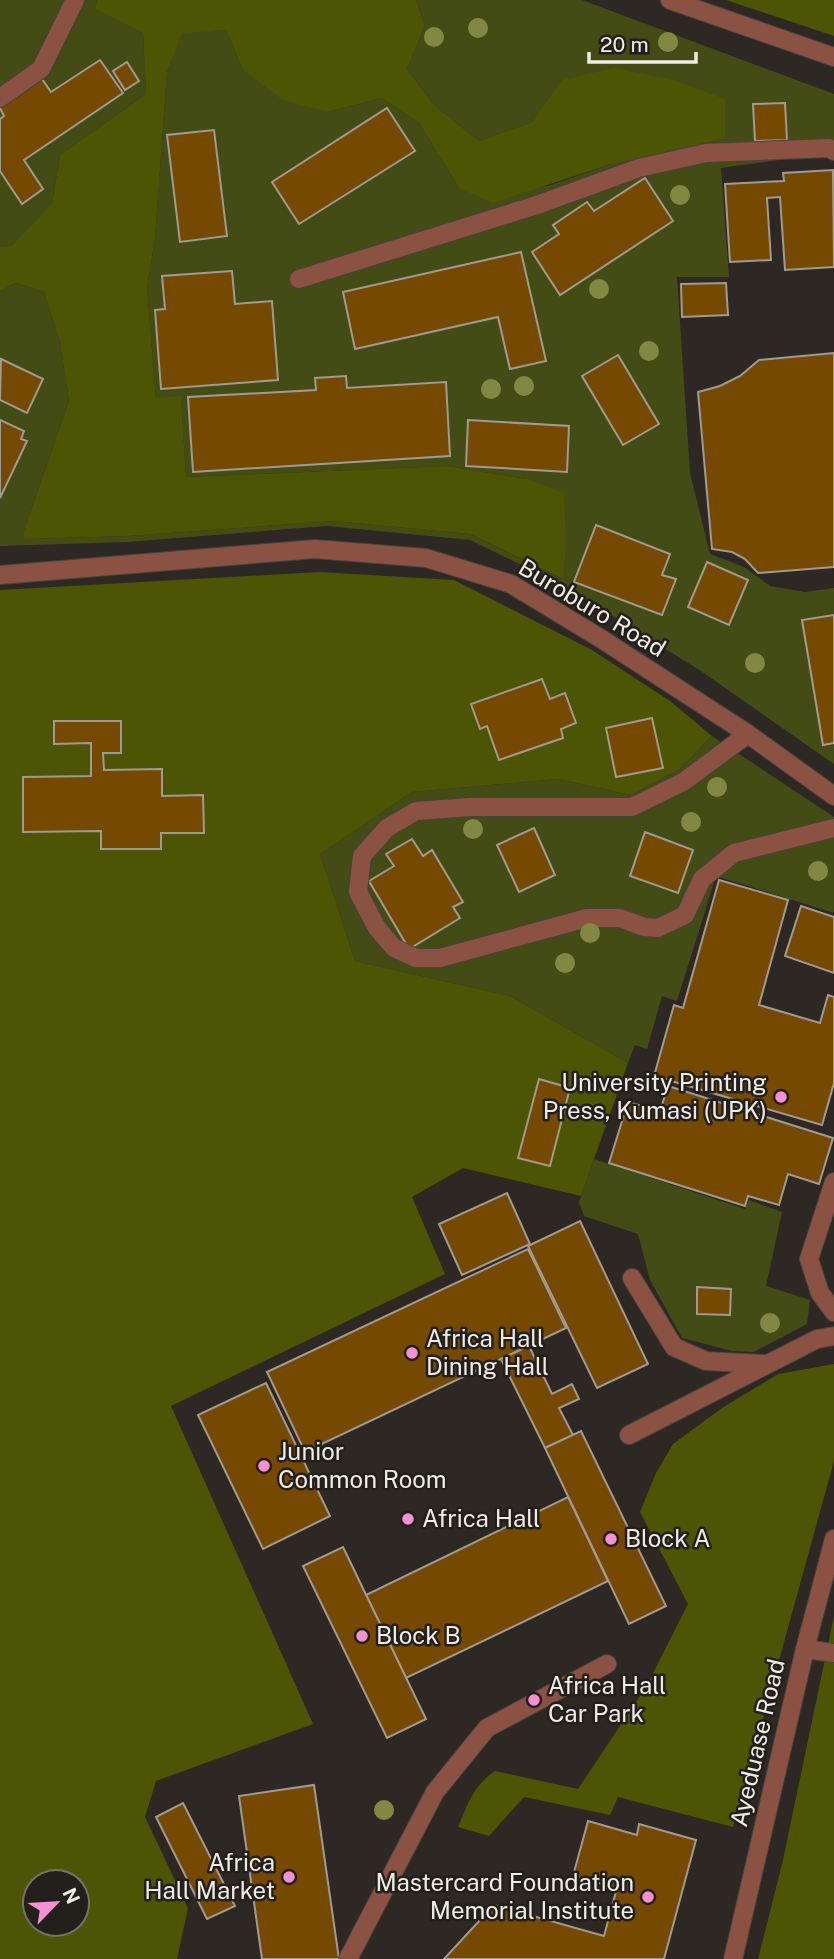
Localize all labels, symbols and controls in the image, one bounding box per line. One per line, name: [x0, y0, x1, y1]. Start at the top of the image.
scale bar: [589, 21, 696, 65]
text: 20 m: [600, 32, 649, 57]
street label: Buroburo Road: [514, 552, 671, 662]
place label: University Printing Press, Kumasi (UPK): [543, 1068, 767, 1124]
marker: University Printing Press, Kumasi (UPK): [773, 1089, 789, 1105]
place label: Africa Hall Dining Hall: [426, 1324, 549, 1380]
marker: Africa Hall Dining Hall: [404, 1345, 420, 1361]
place label: Junior Common Room: [278, 1437, 447, 1493]
marker: Junior Common Room: [256, 1458, 272, 1474]
place label: Africa Hall: [422, 1504, 540, 1532]
marker: Africa Hall: [400, 1511, 416, 1527]
place label: Block A: [625, 1524, 711, 1552]
marker: Block A: [603, 1531, 619, 1547]
place label: Block B: [376, 1621, 461, 1649]
marker: Block B: [354, 1628, 370, 1644]
street label: Ayeduase Road: [724, 1656, 790, 1829]
place label: Africa Hall Car Park: [548, 1671, 666, 1727]
marker: Africa Hall Car Park: [526, 1692, 542, 1708]
place label: Africa Hall Market: [144, 1848, 275, 1904]
north arrow: [21, 1868, 91, 1938]
place label: Mastercard Foundation Memorial Institute: [375, 1868, 634, 1924]
marker: Africa Hall Market: [281, 1869, 297, 1885]
text: N: [58, 1884, 85, 1907]
marker: Mastercard Foundation Memorial Institute: [640, 1889, 656, 1905]

